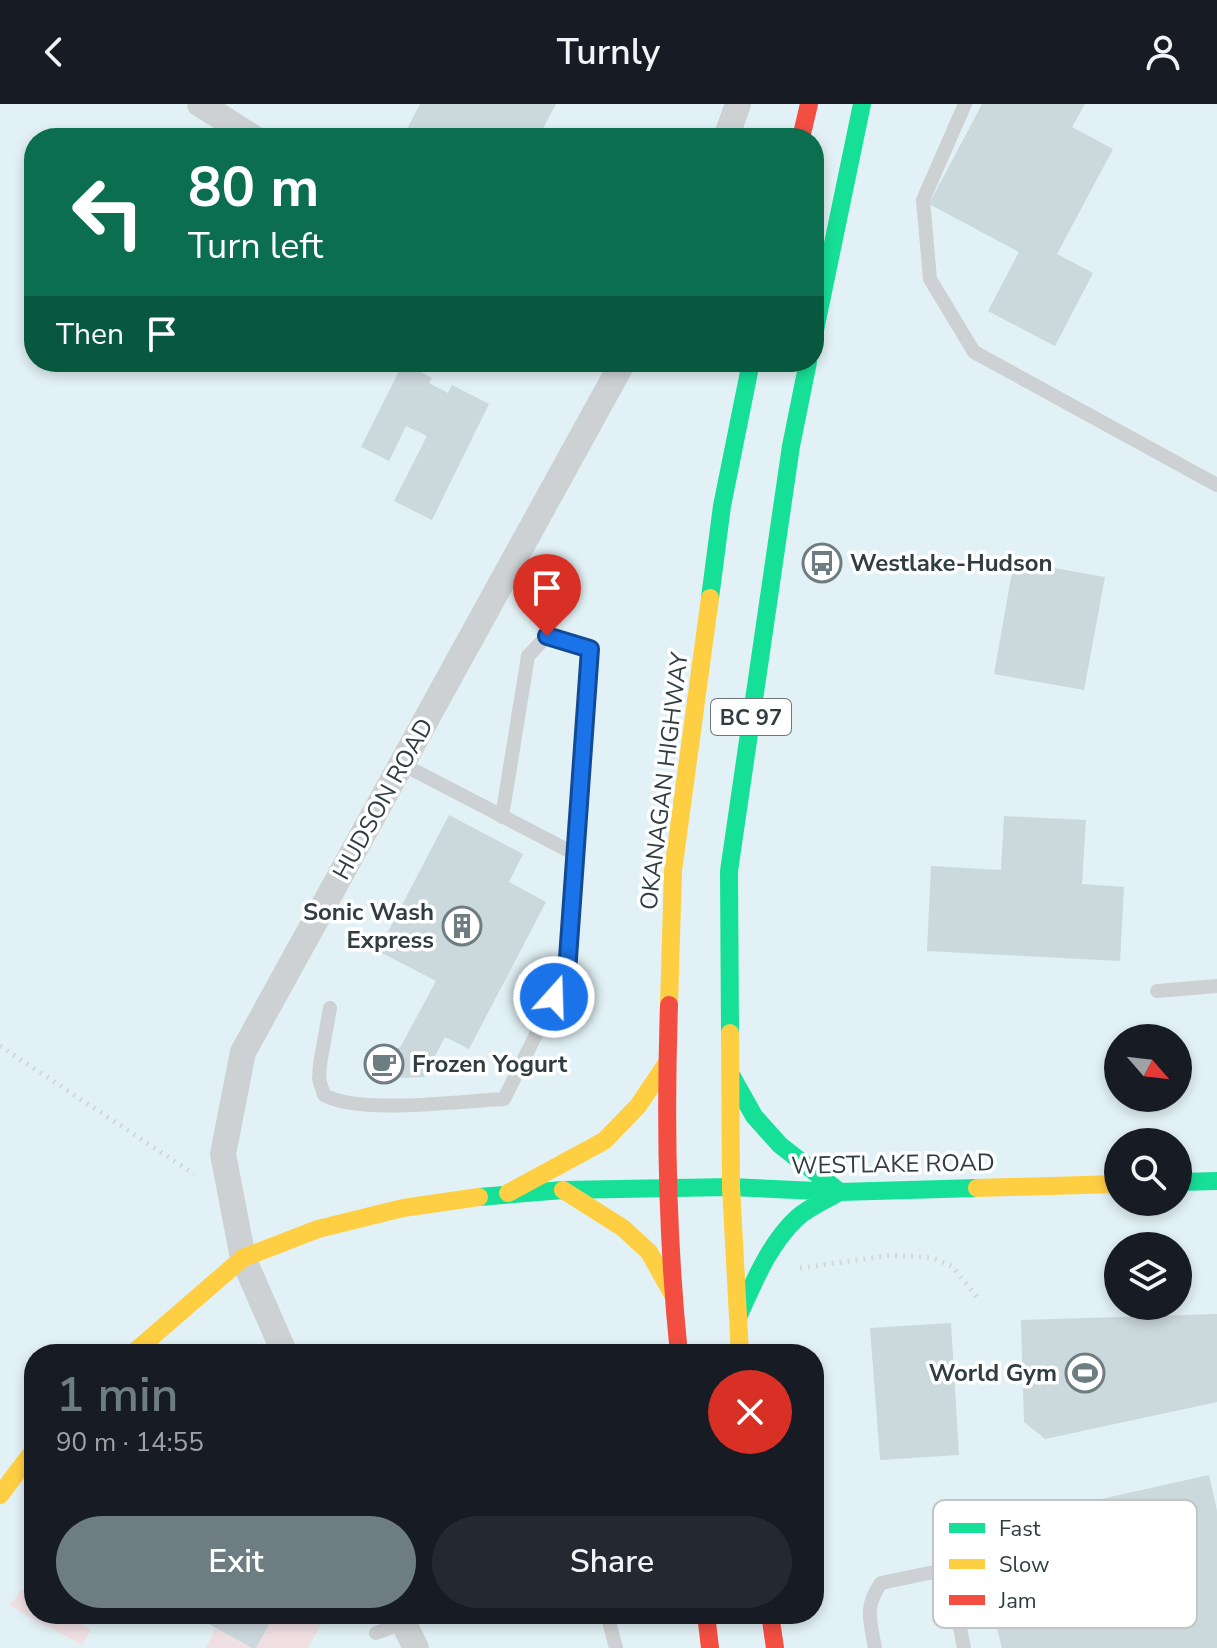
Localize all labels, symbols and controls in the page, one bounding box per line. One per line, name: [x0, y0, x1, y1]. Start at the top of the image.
text: Turnly: [557, 28, 660, 77]
icon: back: [32, 30, 76, 74]
icon: person: [1141, 30, 1185, 74]
text: 80 m: [188, 149, 319, 226]
icon: left: [56, 160, 160, 264]
text: Turn left: [188, 222, 323, 271]
icon: arrive: [140, 312, 184, 356]
text: Then: [56, 314, 124, 355]
bus stop icon: Westlake-Hudson: [801, 542, 843, 584]
place label: Westlake-Hudson: [850, 547, 1053, 579]
pin: [513, 554, 581, 636]
icon: arrive: [525, 566, 569, 610]
street label: OKANAGAN HIGHWAY: [632, 650, 696, 912]
road number: BC 97: [711, 699, 791, 735]
street label: HUDSON ROAD: [325, 713, 441, 885]
place label: Sonic Wash Express: [303, 896, 434, 956]
building icon: Sonic Wash Express: [441, 905, 483, 947]
position arrow: [512, 955, 596, 1039]
north arrow: [1104, 1024, 1192, 1112]
map controls: [1104, 1024, 1192, 1320]
cafe icon: Frozen Yogurt: [363, 1043, 405, 1085]
place label: Frozen Yogurt: [412, 1048, 568, 1080]
button: search: [1104, 1128, 1192, 1216]
street label: WESTLAKE ROAD: [791, 1146, 995, 1182]
button: layers: [1104, 1232, 1192, 1320]
sports icon: World Gym: [1064, 1352, 1106, 1394]
place label: World Gym: [929, 1357, 1057, 1389]
text: 1 min: [56, 1362, 178, 1428]
button: close: [708, 1370, 792, 1454]
text: 90 m · 14:55: [56, 1425, 204, 1460]
legend: [933, 1500, 1197, 1628]
text: Fast: [999, 1514, 1041, 1544]
button: Exit: [56, 1516, 416, 1608]
button: Share: [432, 1516, 792, 1608]
text: Slow: [999, 1550, 1050, 1580]
text: Jam: [998, 1586, 1037, 1616]

